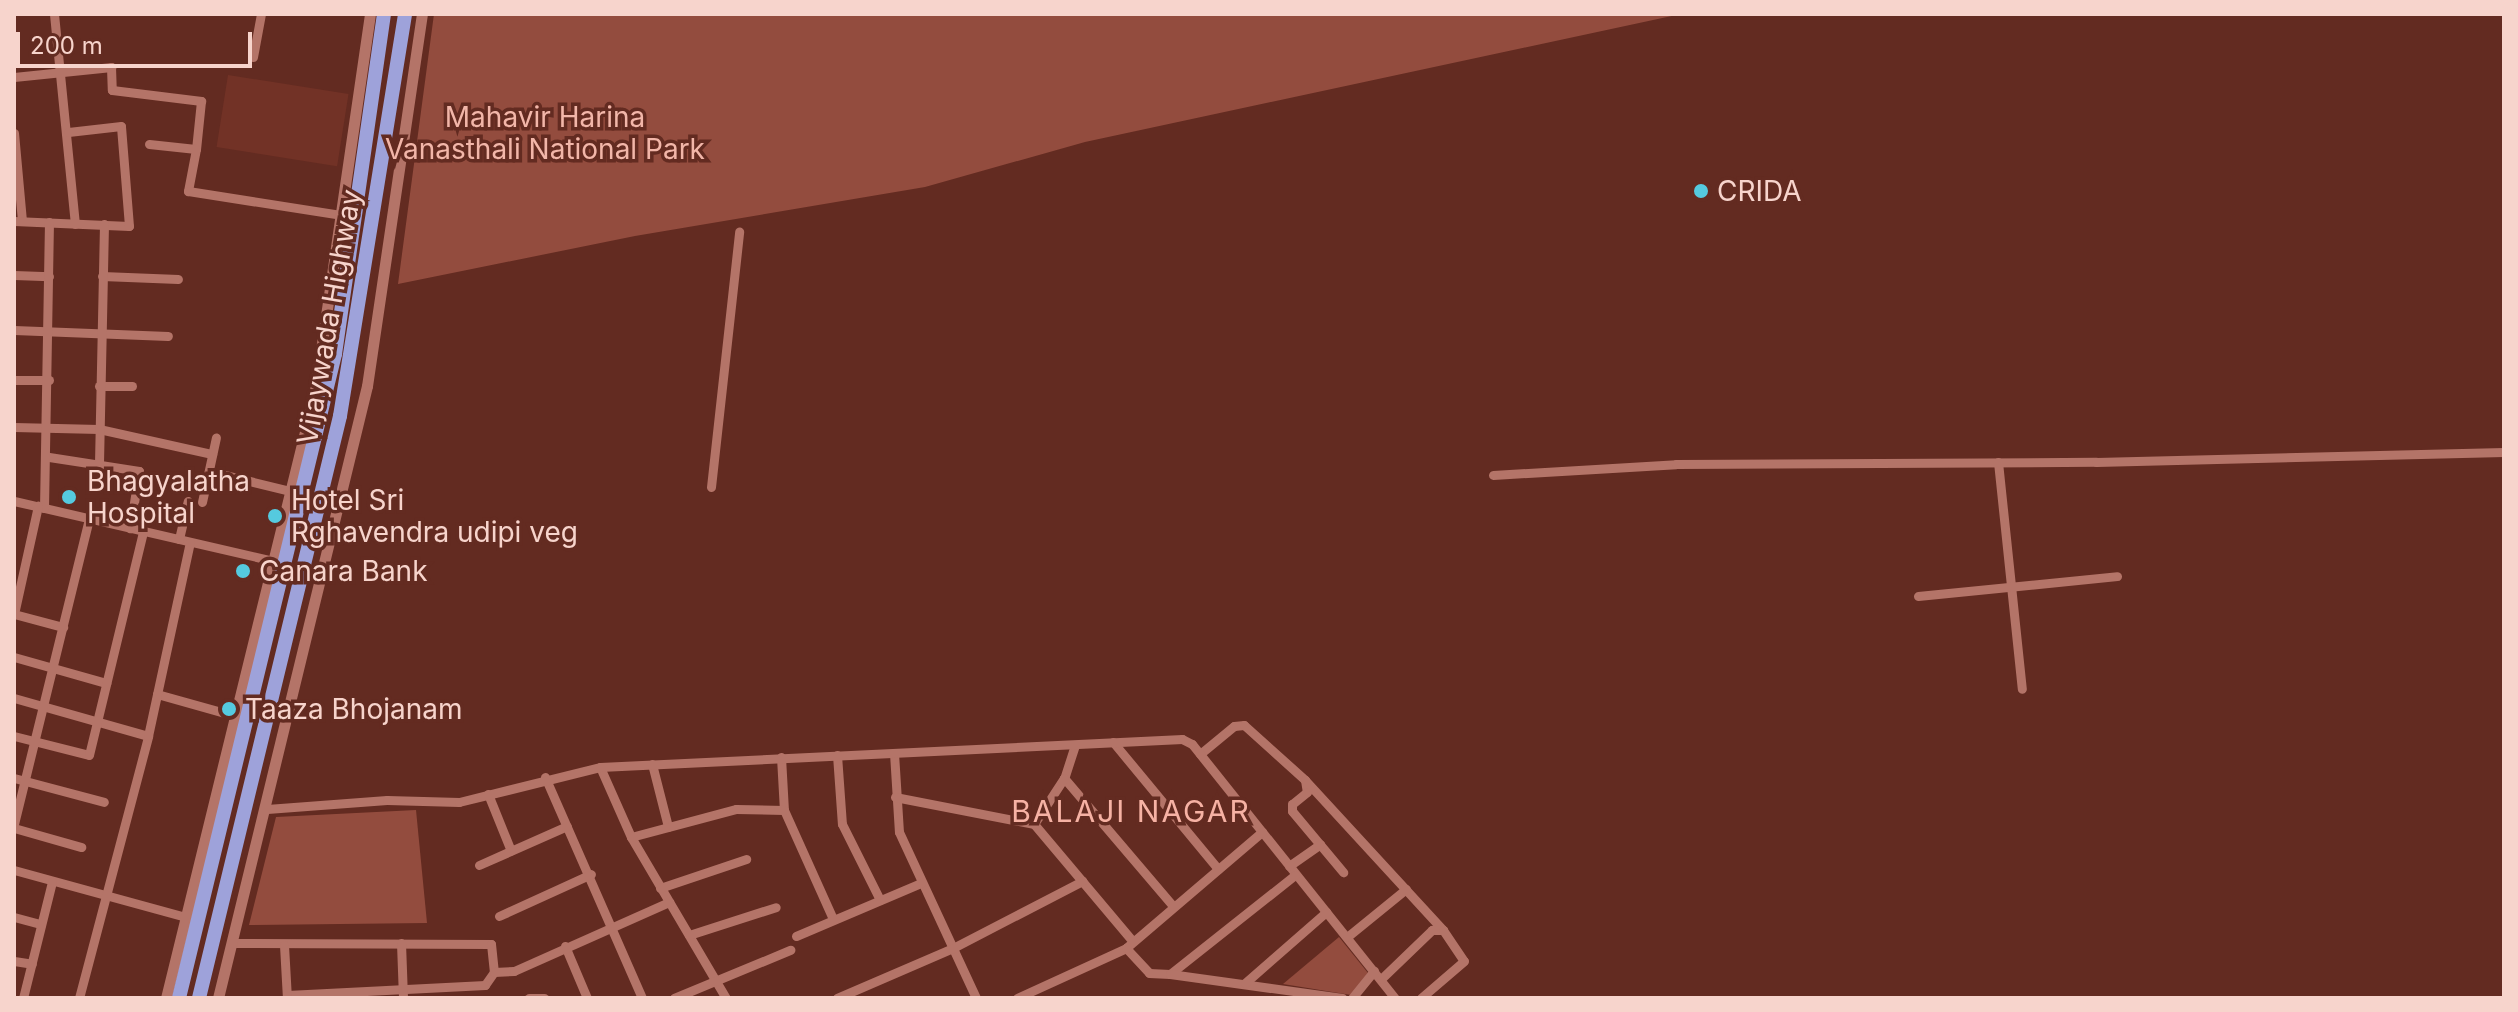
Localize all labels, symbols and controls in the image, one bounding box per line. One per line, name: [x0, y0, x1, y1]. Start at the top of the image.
scale bar: [20, 16, 256, 66]
text: 200 m: [30, 31, 103, 60]
park label: Mahavir Harina Vanasthali National Park: [385, 100, 705, 166]
place label: CRIDA: [1717, 174, 1802, 208]
marker: CRIDA: [1692, 182, 1710, 200]
street label: Vijaywada Highway: [290, 187, 368, 447]
place label: Bhagyalatha Hospital: [87, 464, 250, 530]
place label: Hotel Sri Rghavendra udipi veg: [291, 483, 578, 549]
marker: Bhagyalatha Hospital: [58, 486, 80, 508]
marker: Hotel Sri Rghavendra udipi veg: [266, 507, 284, 525]
place label: Canara Bank: [259, 554, 428, 588]
marker: Canara Bank: [234, 562, 252, 580]
place label: Taaza Bhojanam: [245, 692, 462, 726]
marker: Taaza Bhojanam: [220, 700, 238, 718]
district label: BALAJI NAGAR: [1011, 793, 1251, 829]

